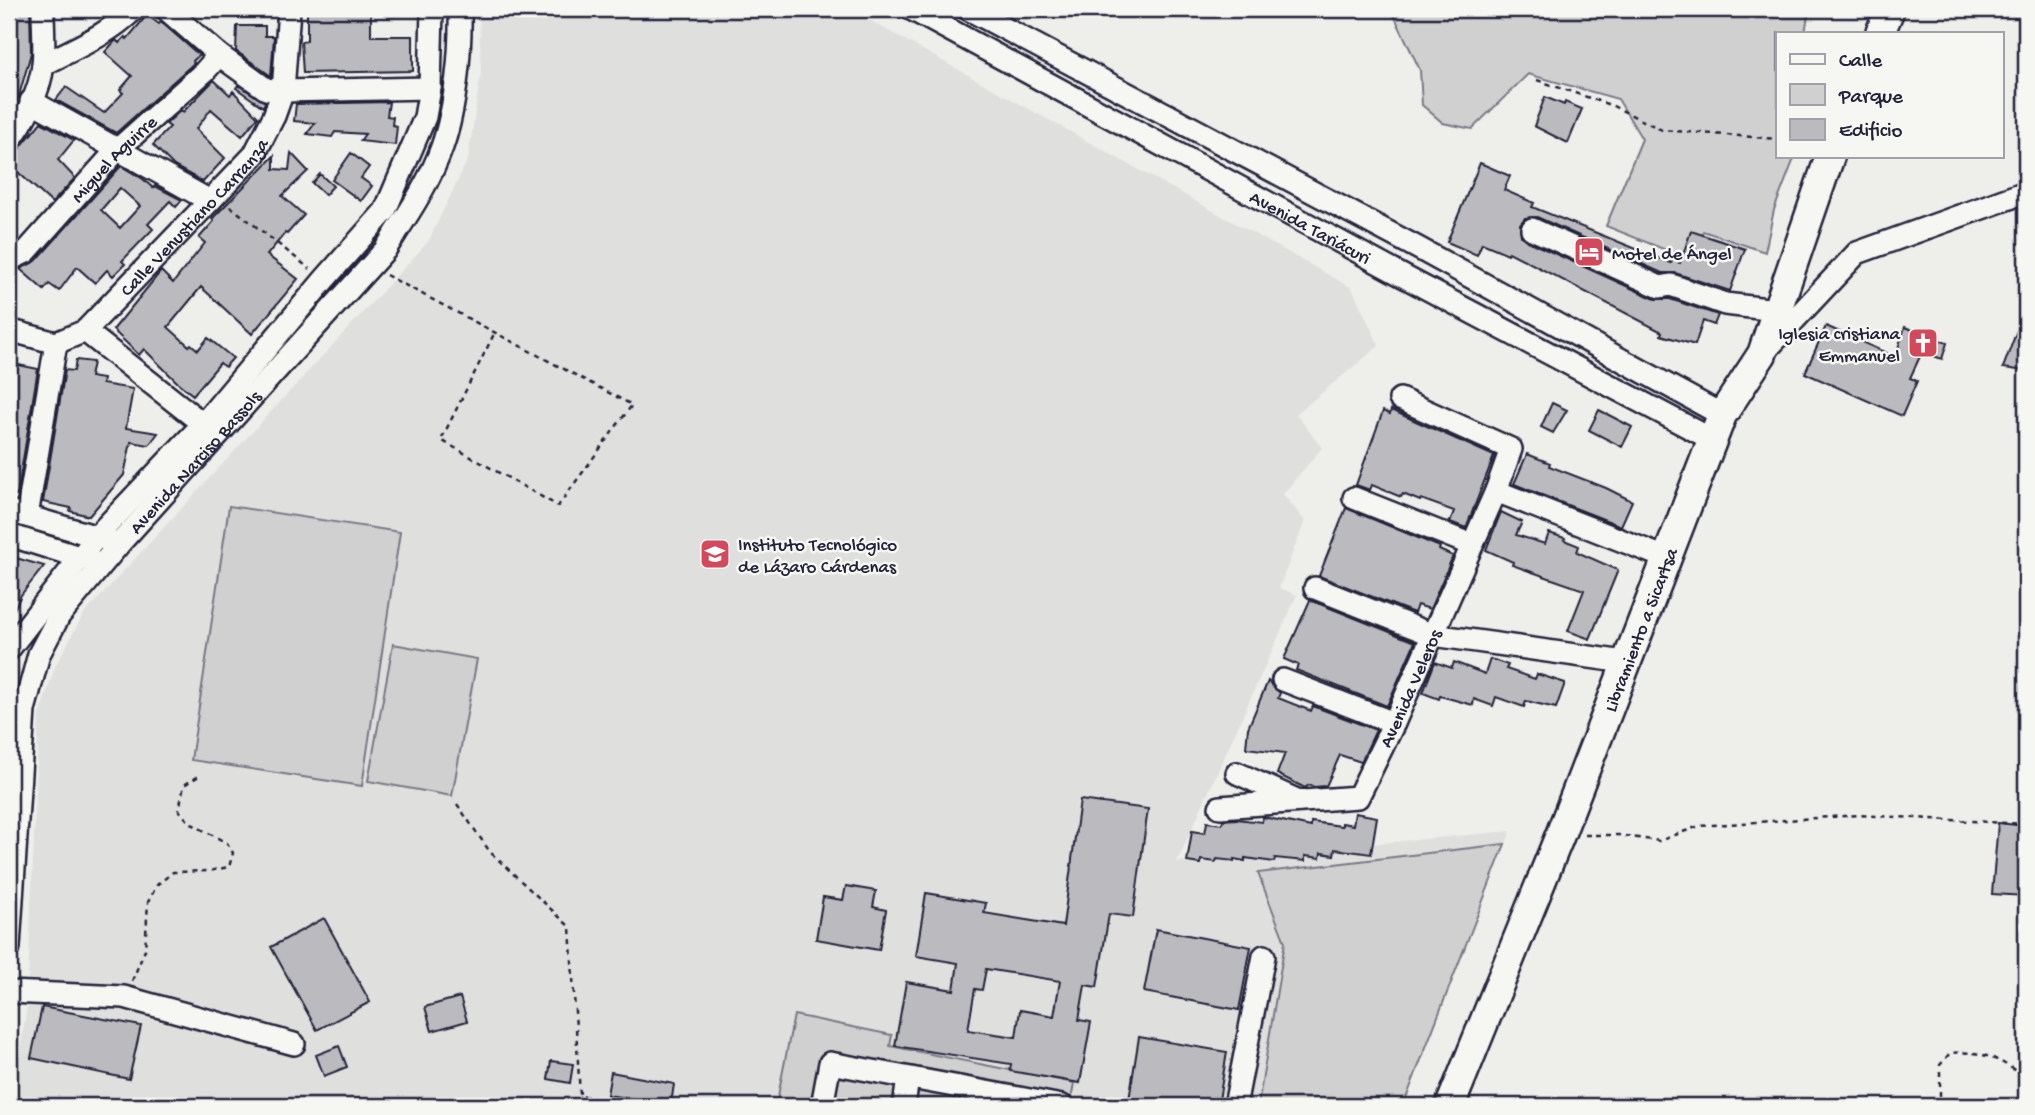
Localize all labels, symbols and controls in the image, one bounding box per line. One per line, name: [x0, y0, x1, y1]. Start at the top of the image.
legend: [1776, 32, 2004, 158]
text: Calle: [1839, 50, 1883, 75]
text: Parque: [1838, 86, 1904, 111]
street label: Miguel Aguirre: [67, 112, 163, 209]
text: Edificio: [1839, 120, 1903, 145]
street label: Calle Venustiano Carranza: [117, 134, 276, 302]
street label: Avenida Tariácuri: [1245, 187, 1374, 271]
hotel icon: Motel de Ángel: [1572, 235, 1606, 269]
place label: Motel de Ángel: [1612, 244, 1732, 267]
place label: Iglesia cristiana Emmanuel: [1778, 324, 1901, 369]
church icon: Iglesia cristiana Emmanuel: [1906, 326, 1940, 360]
street label: Avenida Narciso Bassols: [126, 386, 268, 540]
place label: Instituto Tecnológico de Lázaro Cárdenas: [738, 535, 897, 580]
school or university icon: Instituto Tecnológico de Lázaro Cárdenas: [698, 537, 732, 571]
street label: Libramiento a Sicartsa: [1601, 544, 1685, 716]
street label: Avenida Veleros: [1376, 626, 1449, 752]

